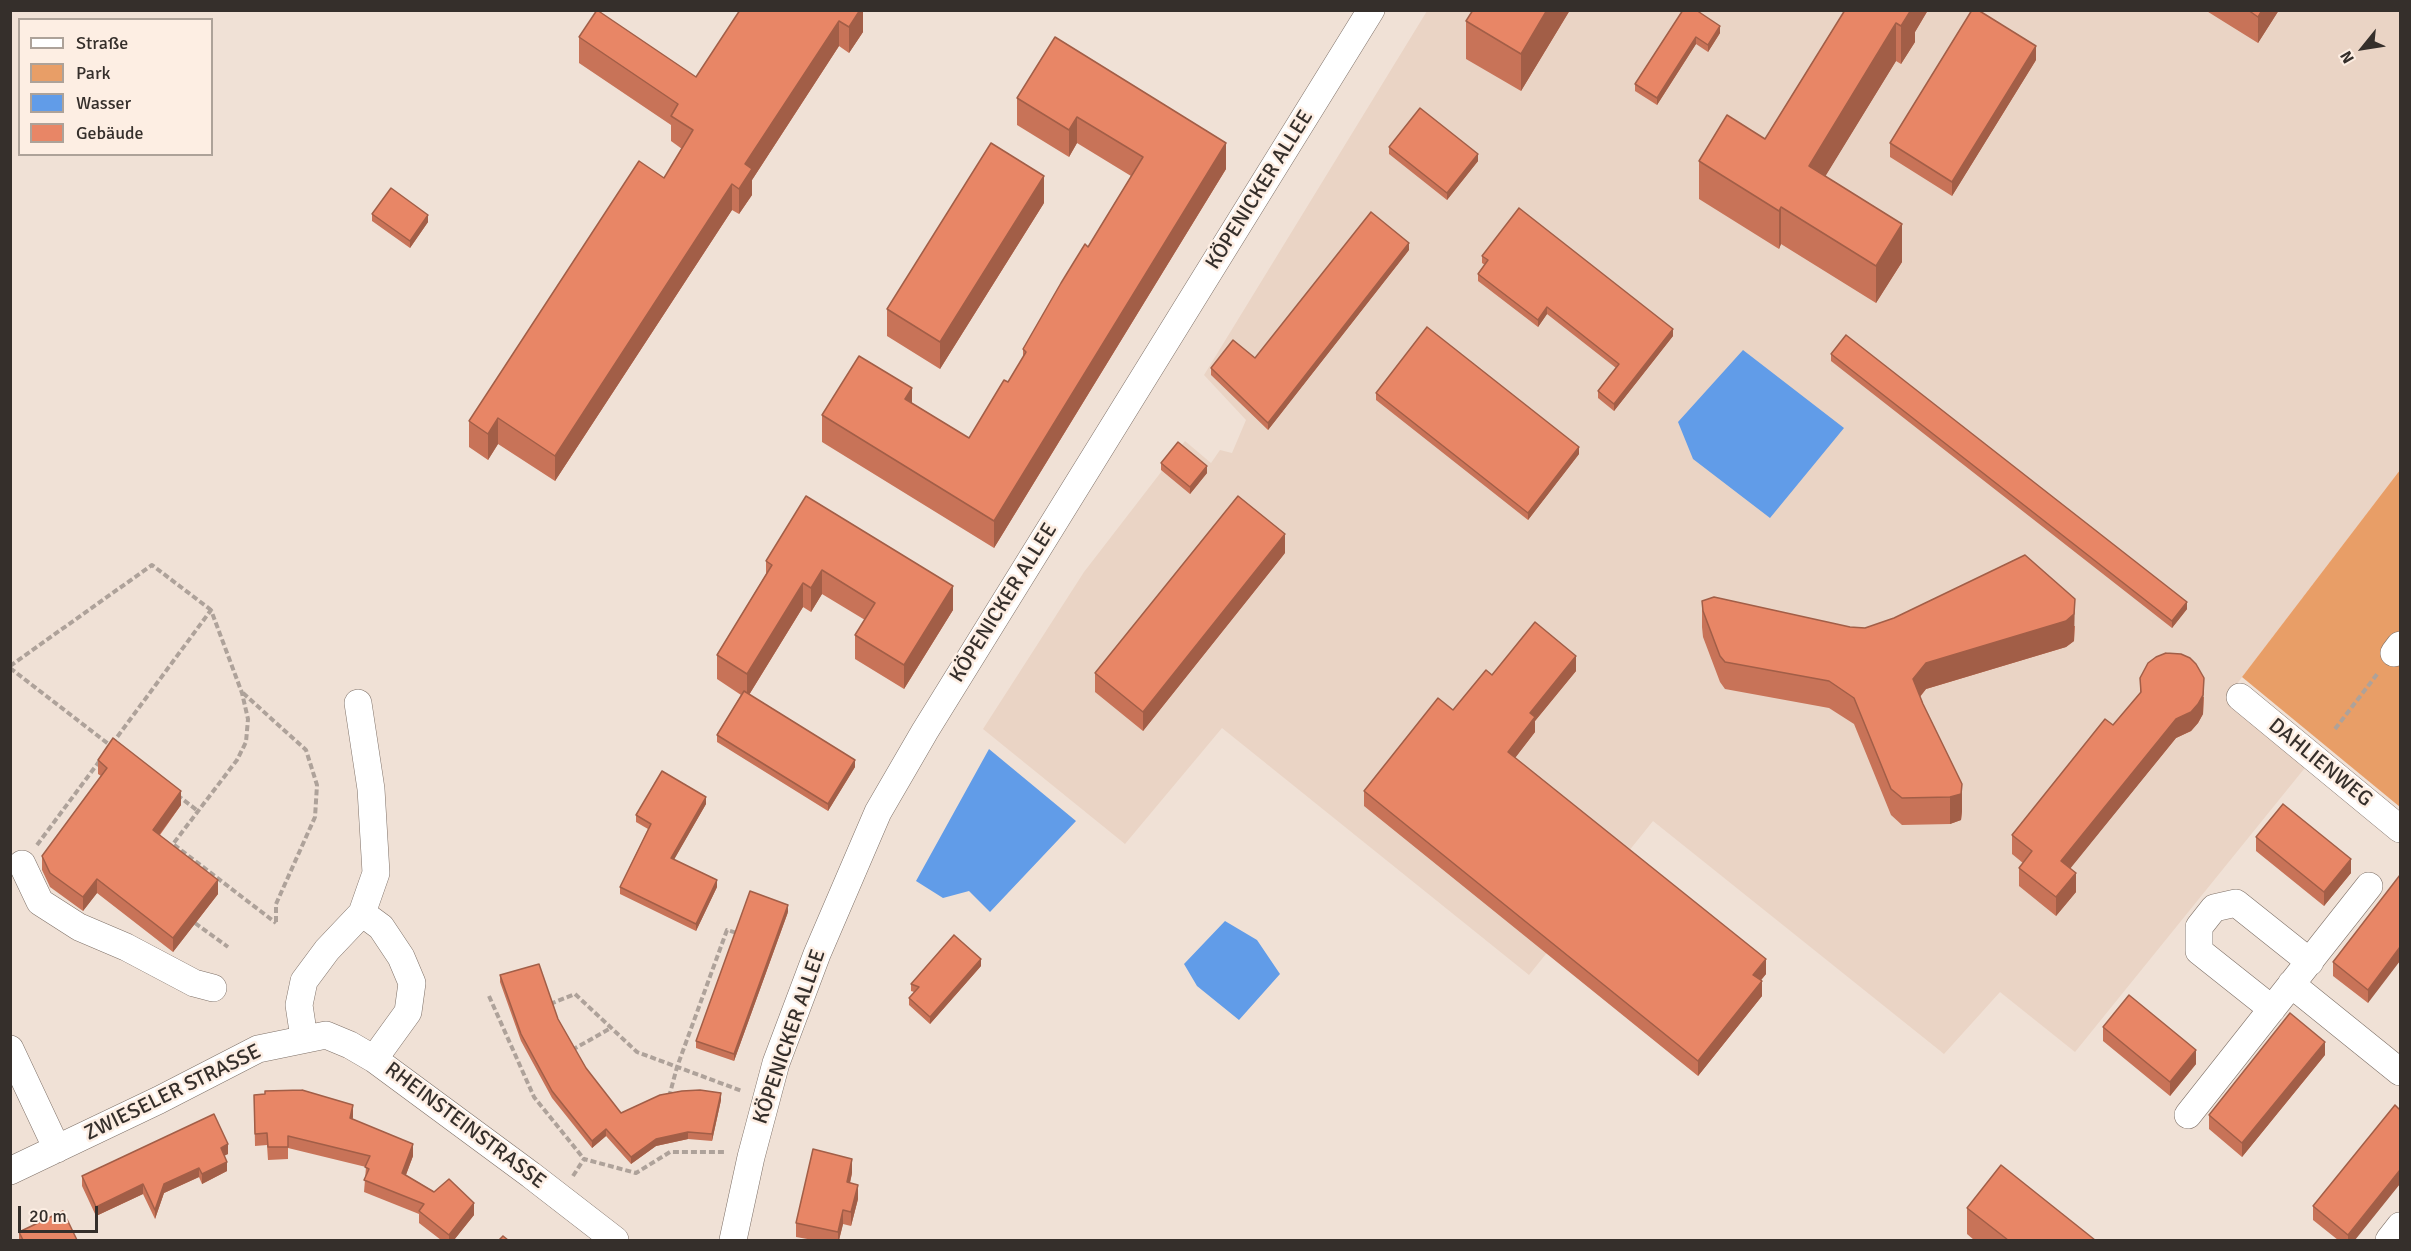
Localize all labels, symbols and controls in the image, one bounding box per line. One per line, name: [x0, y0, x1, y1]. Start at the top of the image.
legend: [18, 18, 213, 156]
north arrow: [2333, 18, 2393, 78]
text: Straße: [76, 32, 128, 54]
text: N: [2336, 47, 2359, 67]
text: Park: [76, 62, 111, 84]
text: Wasser: [76, 92, 131, 114]
street label: KÖPENICKER ALLEE: [1201, 106, 1319, 274]
text: Gebäude: [76, 122, 144, 144]
street label: KÖPENICKER ALLEE: [945, 519, 1063, 687]
street label: DAHLIENWEG: [2263, 713, 2377, 813]
street label: KÖPENICKER ALLEE: [748, 946, 832, 1128]
street label: ZWIESELER STRASSE: [81, 1039, 265, 1147]
street label: RHEINSTEINSTRASSE: [380, 1057, 550, 1195]
scale bar: [21, 1194, 100, 1232]
text: 20 m: [29, 1205, 67, 1227]

